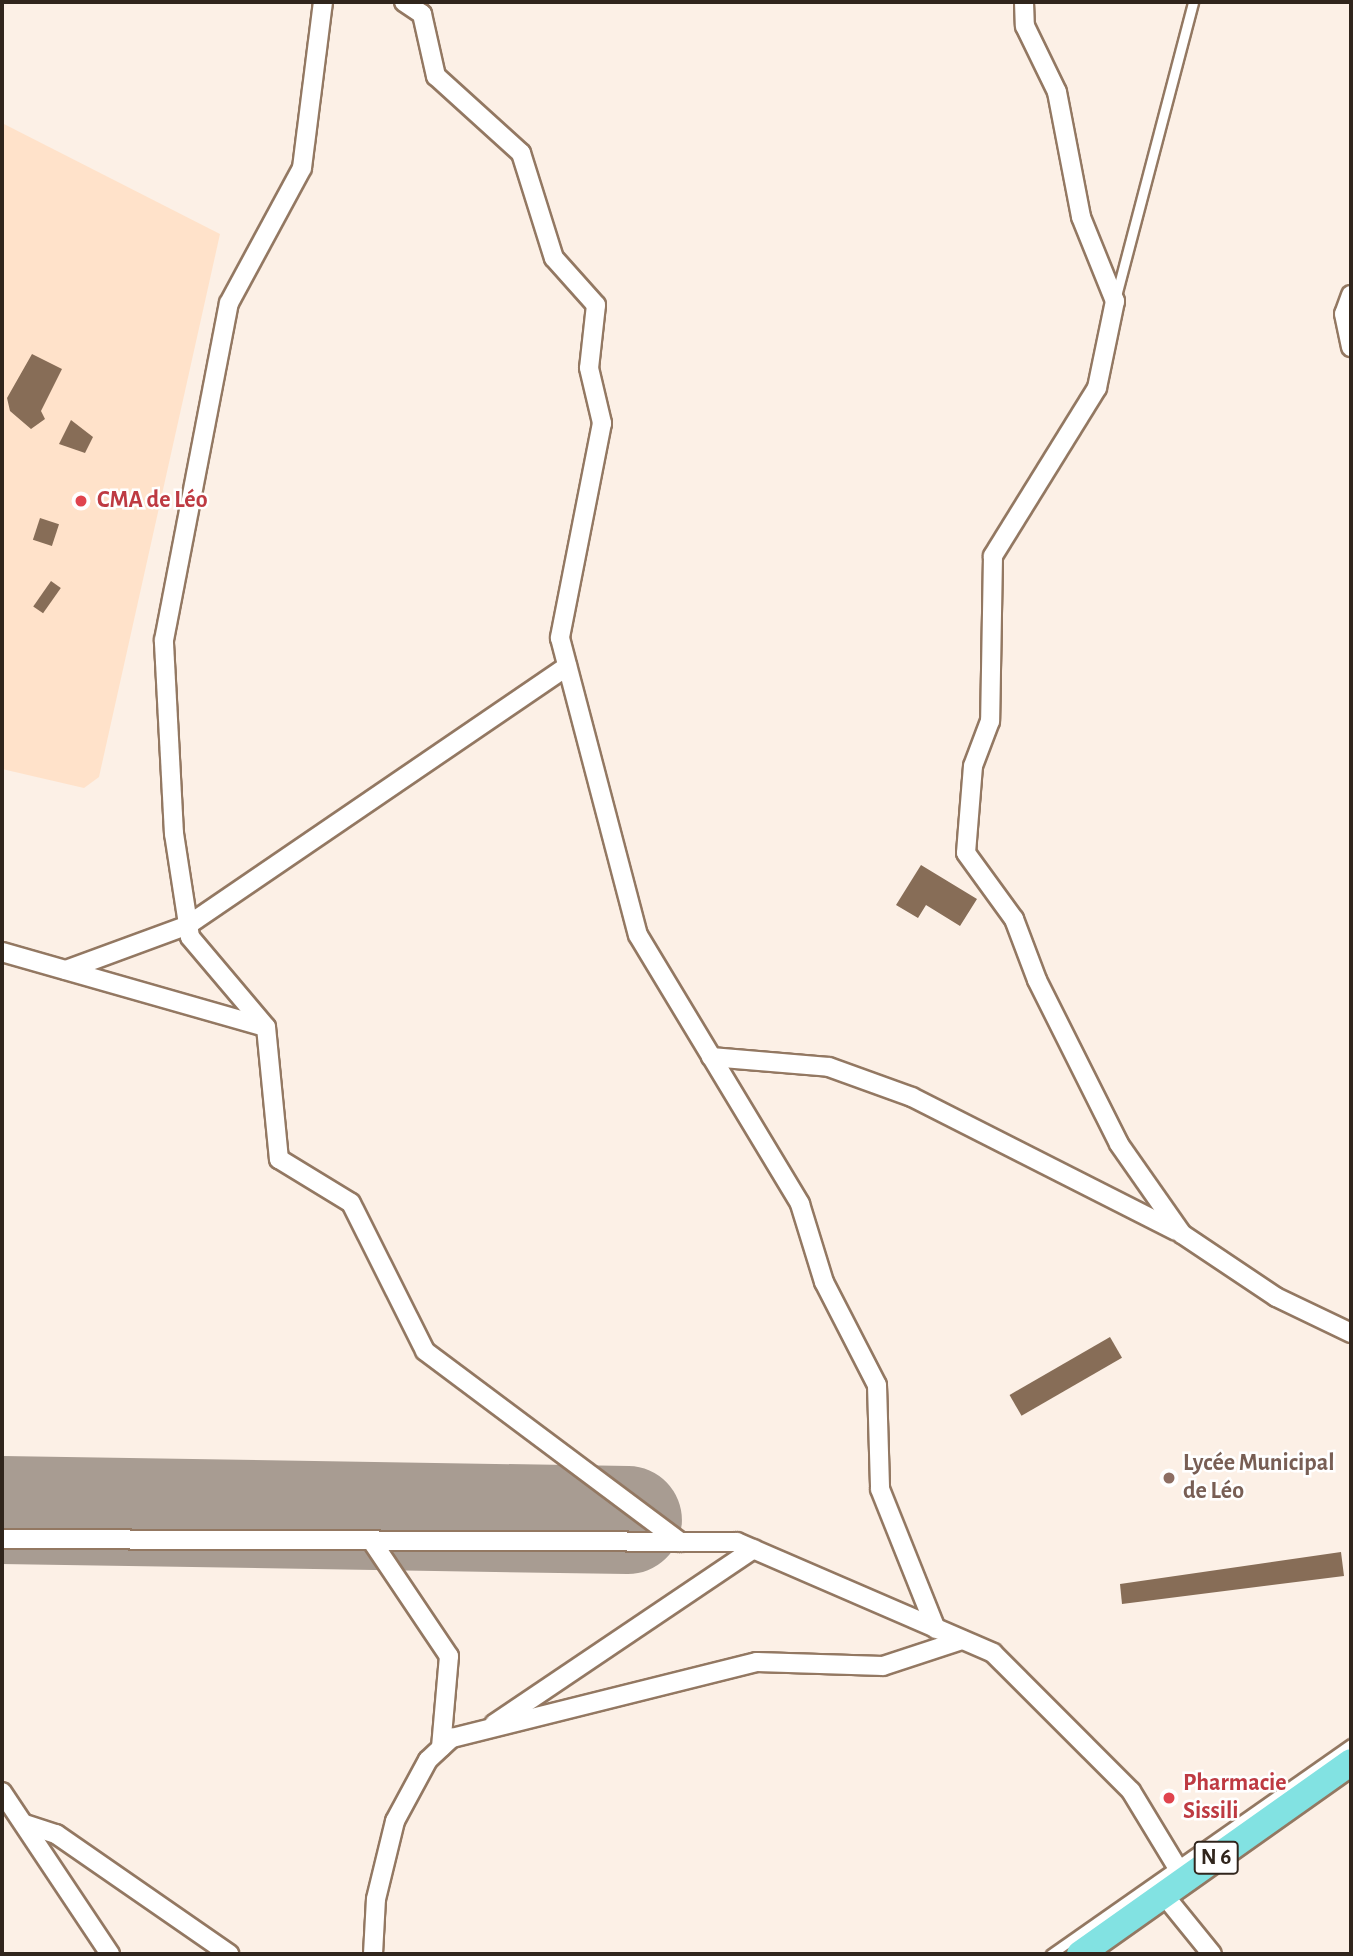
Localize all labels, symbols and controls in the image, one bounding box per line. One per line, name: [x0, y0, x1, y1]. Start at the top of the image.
place label: CMA de Léo: [97, 487, 208, 515]
marker: CMA de Léo: [71, 491, 91, 511]
place label: Lycée Municipal de Léo: [1183, 1450, 1334, 1506]
marker: Lycée Municipal de Léo: [1161, 1470, 1177, 1486]
place label: Pharmacie Sissili: [1183, 1770, 1287, 1826]
marker: Pharmacie Sissili: [1161, 1790, 1177, 1806]
road number: N 6: [1193, 1839, 1239, 1878]

